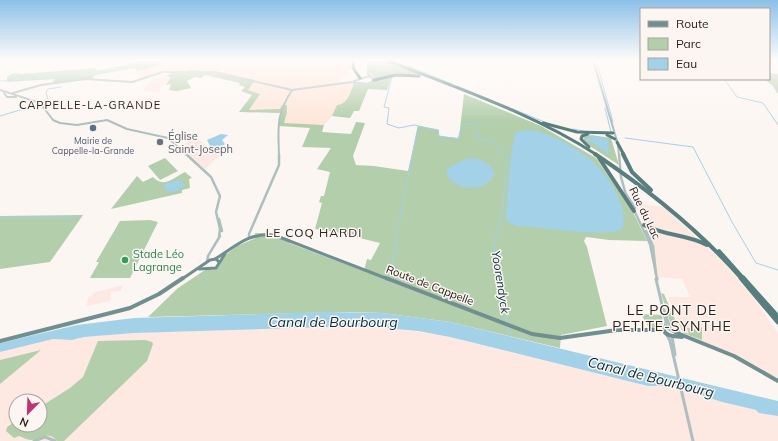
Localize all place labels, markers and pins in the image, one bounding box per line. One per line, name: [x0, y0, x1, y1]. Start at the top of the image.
marker: Mairie de Cappelle-la-Grande: [88, 123, 98, 133]
place label: Église Saint-Joseph: [168, 129, 233, 156]
place label: Mairie de Cappelle-la-Grande: [52, 135, 134, 156]
marker: Église Saint-Joseph: [155, 137, 165, 147]
place label: Stade Léo Lagrange: [133, 247, 184, 274]
marker: Stade Léo Lagrange: [120, 255, 130, 265]

